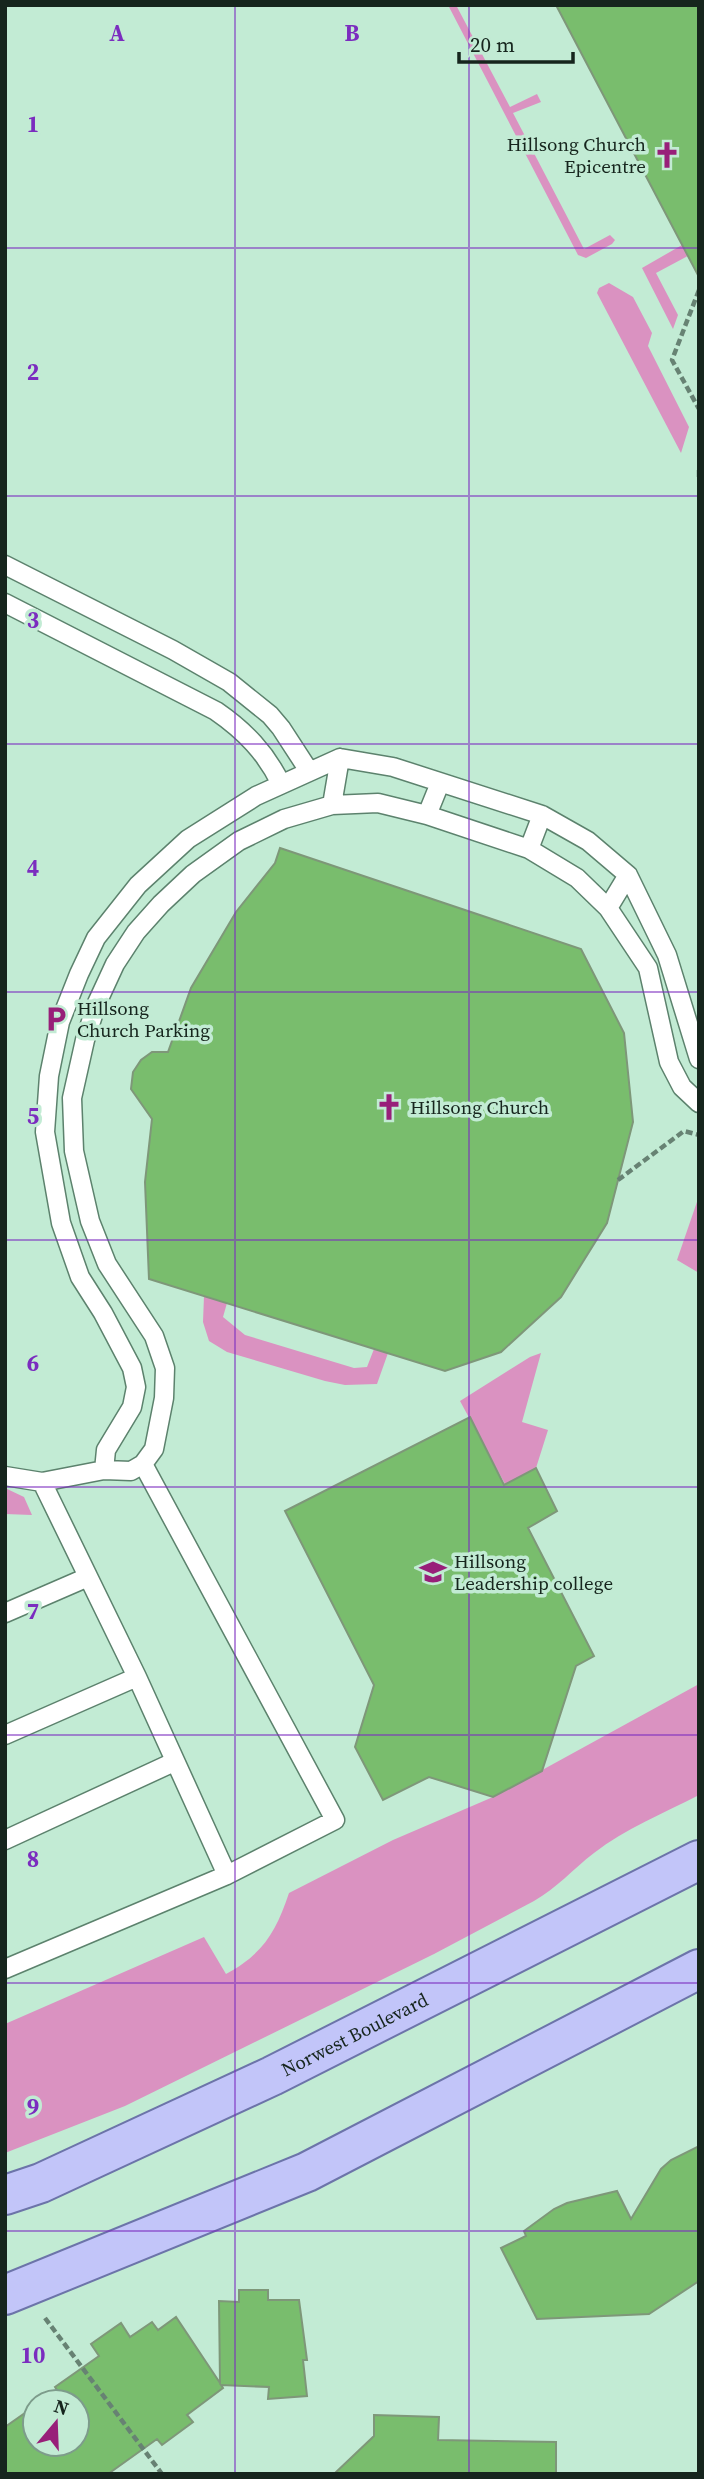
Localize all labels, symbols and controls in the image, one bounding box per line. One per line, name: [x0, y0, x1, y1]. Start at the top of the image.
text: A: [109, 17, 125, 49]
text: B: [345, 17, 360, 49]
scale bar: [459, 21, 573, 65]
text: 20 m: [470, 30, 515, 59]
text: 1: [27, 108, 39, 140]
place label: Hillsong Church Epicentre: [507, 131, 646, 179]
church icon: Hillsong Church Epicentre: [652, 140, 682, 170]
text: 2: [27, 356, 39, 388]
text: 3: [27, 604, 39, 636]
text: 4: [27, 852, 39, 884]
place label: Hillsong Church Parking: [77, 995, 210, 1043]
parking icon: Hillsong Church Parking: [41, 1004, 71, 1034]
church icon: Hillsong Church: [374, 1092, 404, 1122]
place label: Hillsong Church: [410, 1094, 549, 1120]
text: 5: [27, 1100, 39, 1132]
text: 6: [27, 1347, 39, 1379]
place label: Hillsong Leadership college: [454, 1548, 613, 1596]
school or university icon: Hillsong Leadership college: [418, 1557, 448, 1587]
text: 7: [27, 1595, 39, 1627]
text: 8: [27, 1843, 39, 1875]
street label: Norwest Boulevard: [277, 1986, 432, 2082]
text: 9: [27, 2091, 39, 2123]
text: 10: [21, 2339, 45, 2371]
north arrow: [21, 2388, 91, 2458]
text: N: [51, 2392, 72, 2422]

